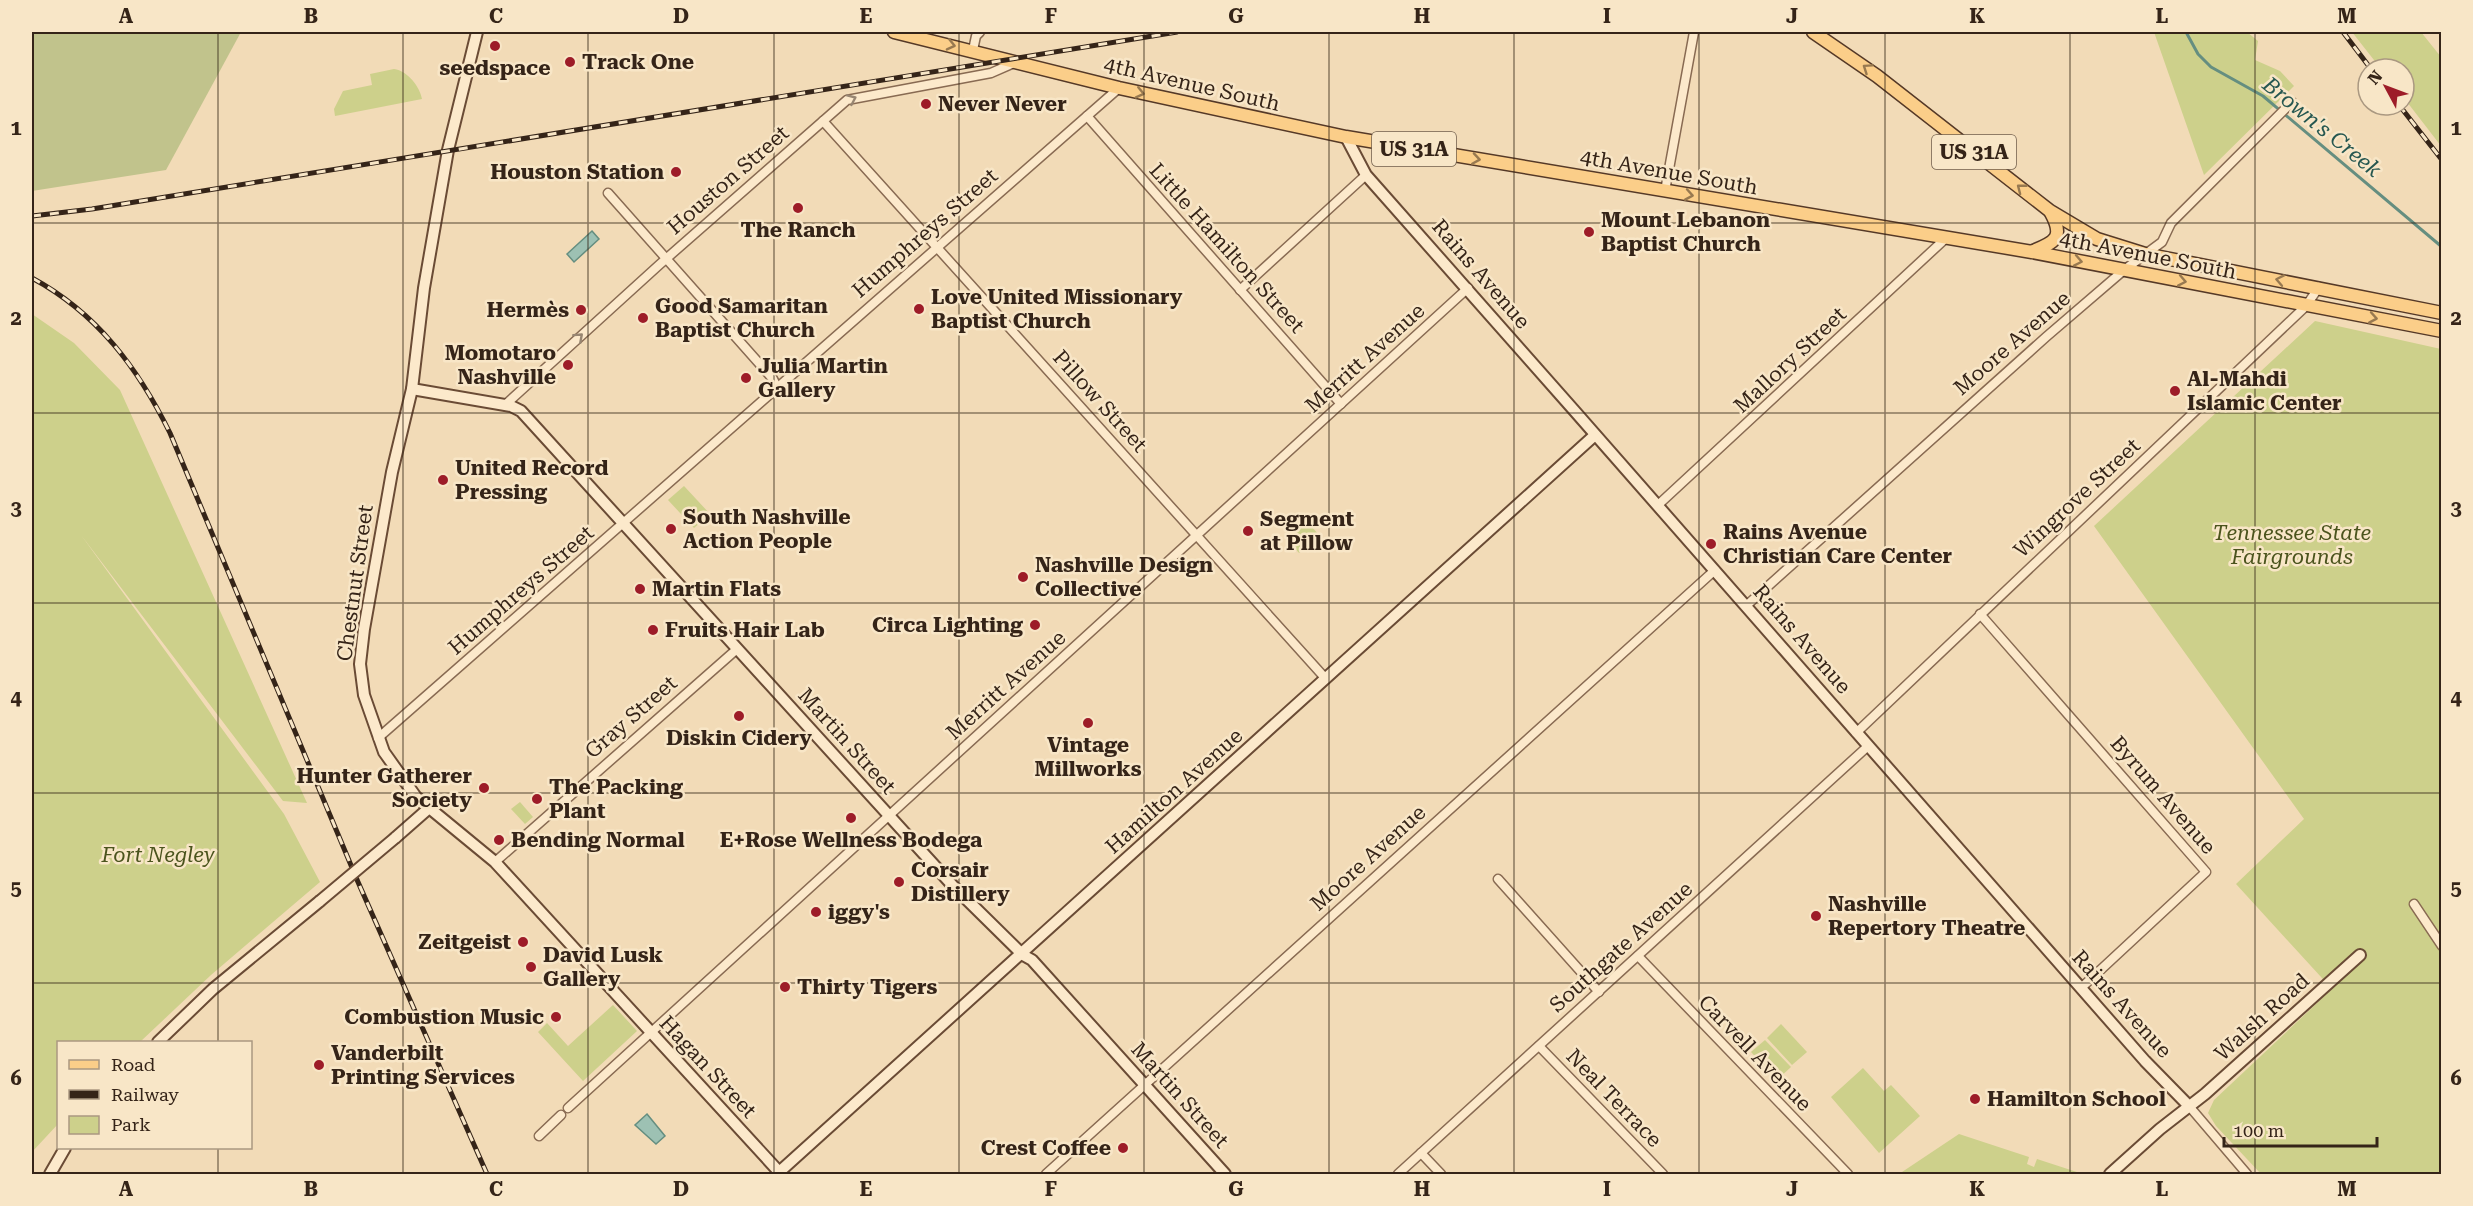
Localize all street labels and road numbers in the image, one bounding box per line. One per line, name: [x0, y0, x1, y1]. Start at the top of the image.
street label: 4th Avenue South: [1102, 52, 1283, 116]
street label: Houston Street: [662, 121, 794, 239]
road number: US 31A: [1372, 132, 1456, 166]
road number: US 31A: [1932, 135, 2016, 169]
street label: 4th Avenue South: [1578, 145, 1760, 200]
street label: Little Hamilton Street: [1145, 158, 1309, 338]
street label: Humphreys Street: [848, 163, 1003, 303]
street label: Rains Avenue: [1427, 215, 1535, 333]
street label: 4th Avenue South: [2057, 226, 2239, 284]
street label: Moore Avenue: [1949, 286, 2075, 400]
street label: Merritt Avenue: [1301, 298, 1429, 418]
street label: Mallory Street: [1729, 302, 1851, 418]
street label: Pillow Street: [1048, 345, 1152, 457]
street label: Wingrove Street: [2009, 433, 2145, 562]
street label: Chestnut Street: [332, 503, 378, 663]
street label: Humphreys Street: [444, 520, 599, 660]
street label: Rains Avenue: [1748, 580, 1856, 698]
street label: Merritt Avenue: [942, 625, 1070, 745]
street label: Gray Street: [580, 671, 682, 763]
street label: Martin Street: [793, 683, 901, 799]
street label: Hamilton Avenue: [1101, 723, 1247, 859]
street label: Byrum Avenue: [2105, 731, 2221, 859]
street label: Moore Avenue: [1306, 800, 1430, 916]
street label: Southgate Avenue: [1545, 877, 1697, 1017]
street label: Rains Avenue: [2067, 945, 2177, 1063]
street label: Walsh Road: [2210, 968, 2315, 1066]
street label: Carvell Avenue: [1694, 990, 1816, 1116]
street label: Hagan Street: [655, 1011, 761, 1123]
street label: Martin Street: [1126, 1037, 1234, 1153]
street label: Neal Terrace: [1561, 1044, 1667, 1152]

